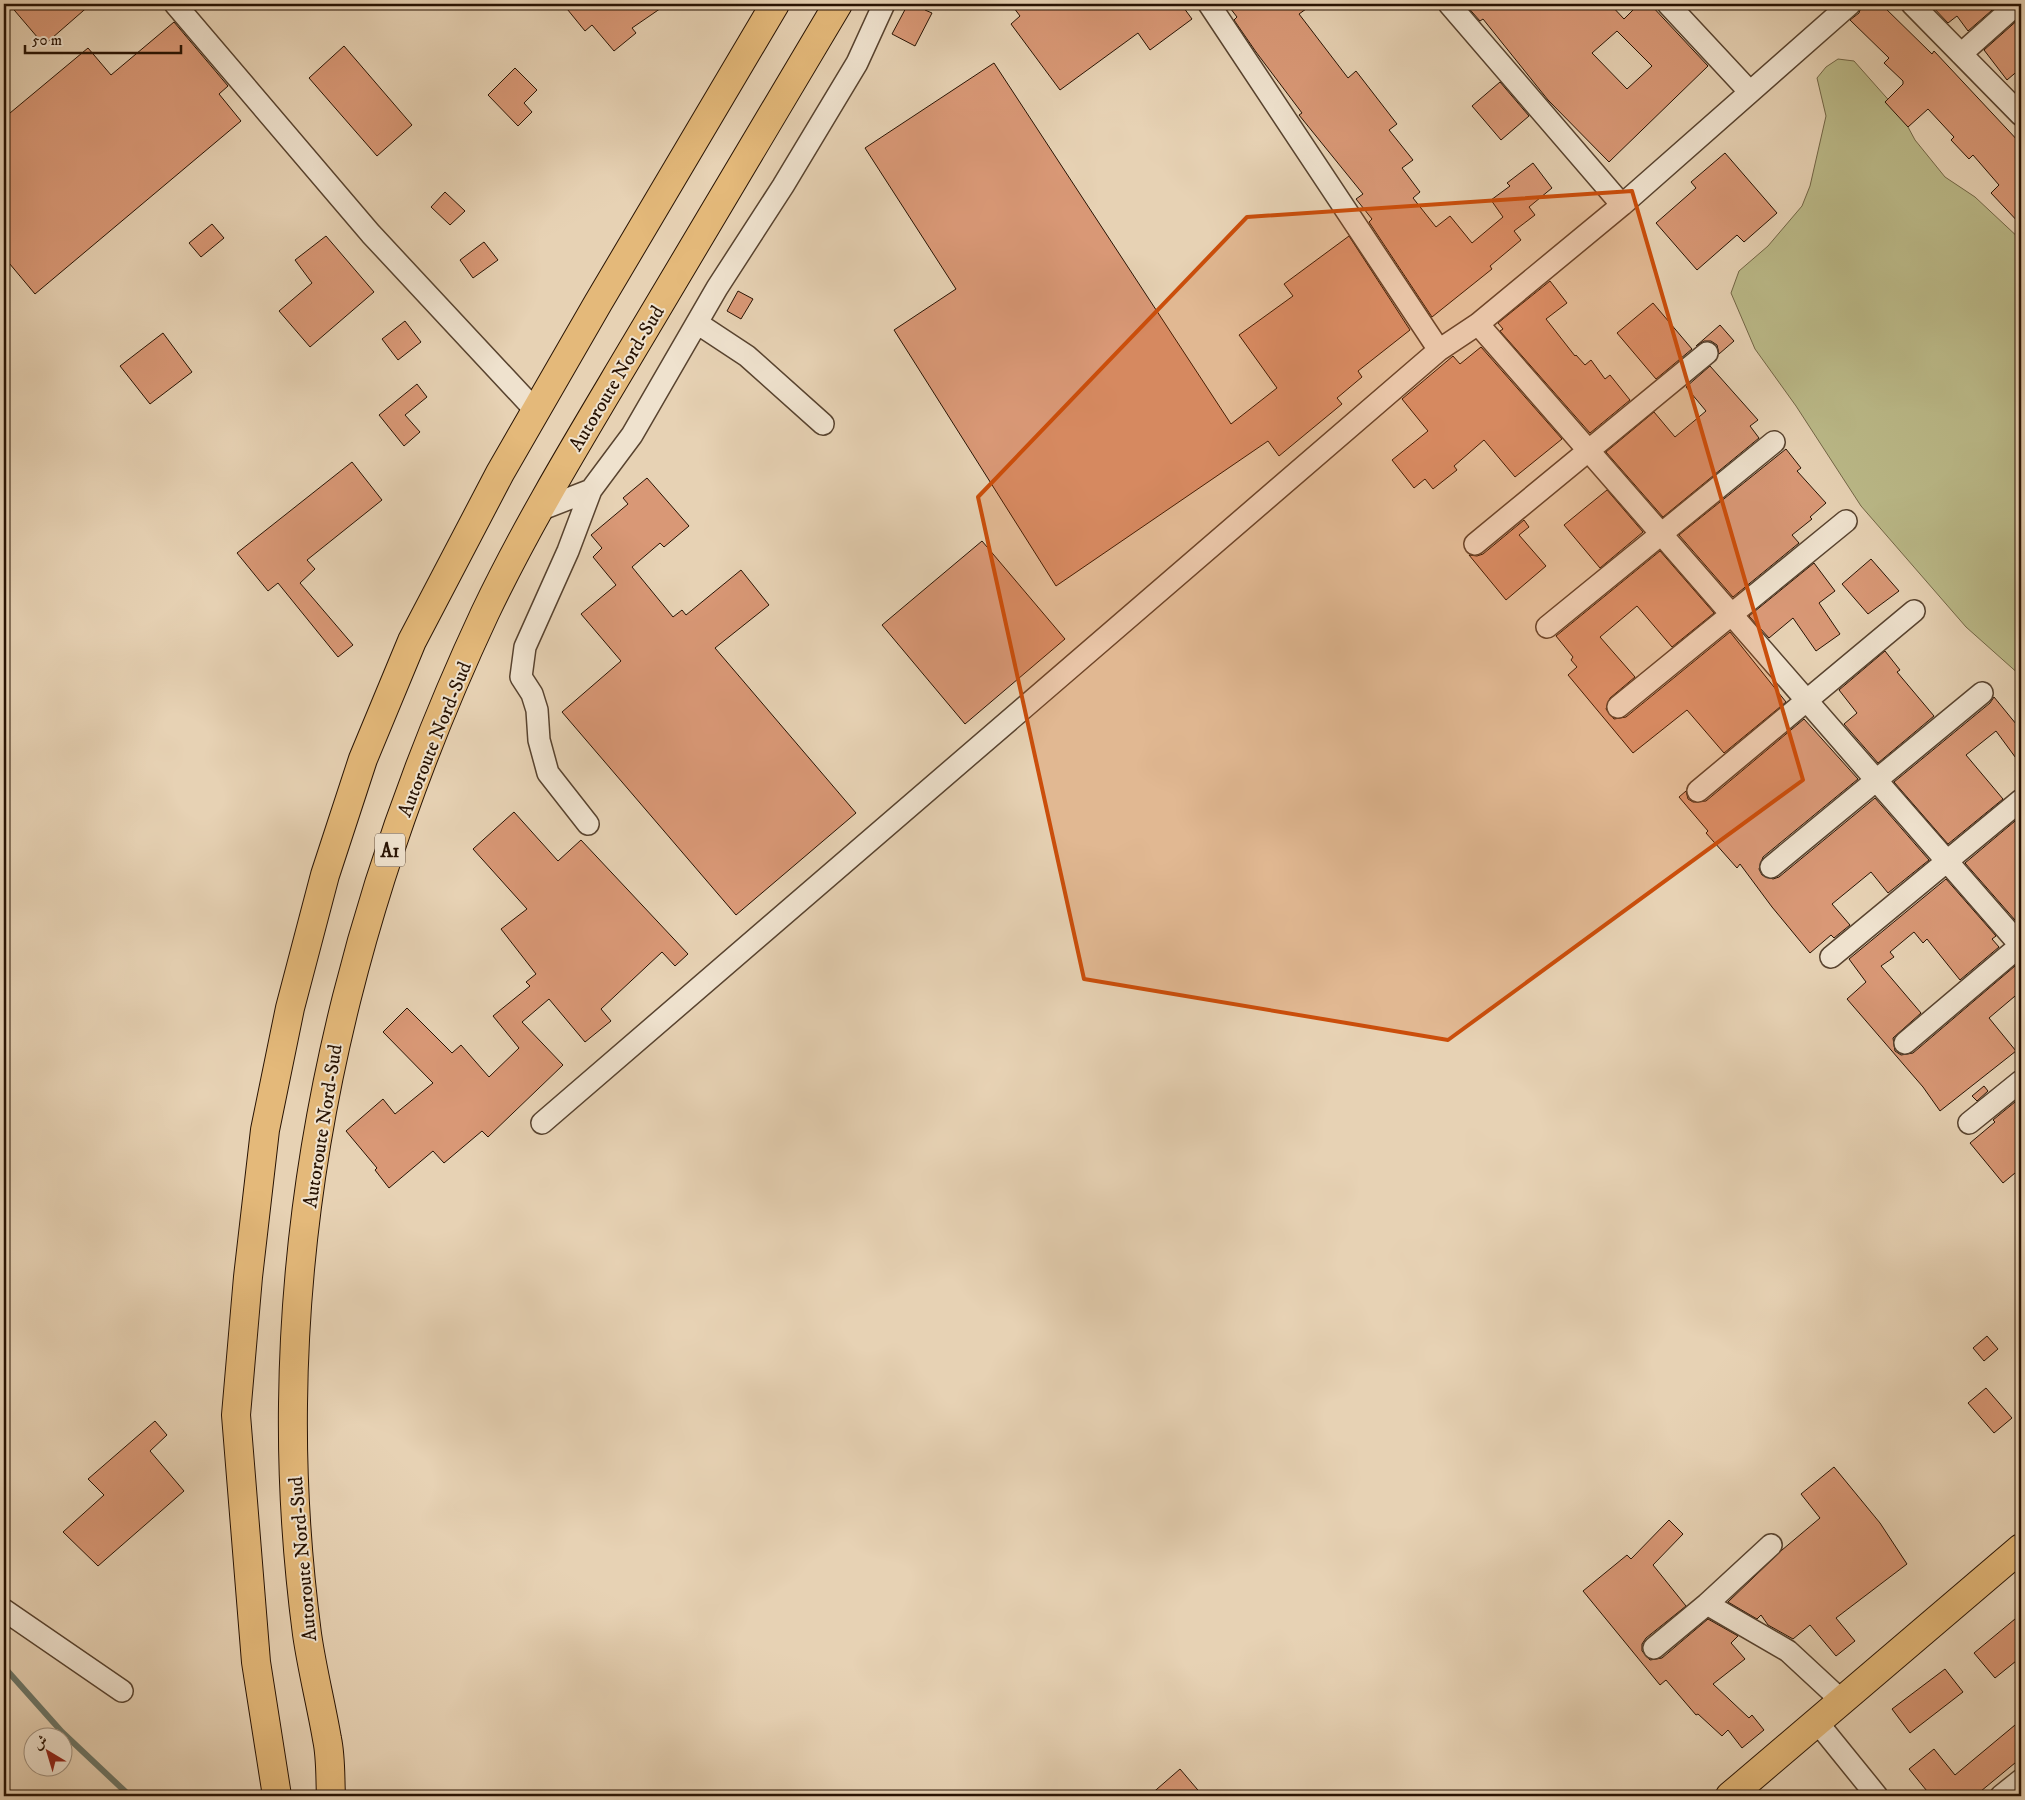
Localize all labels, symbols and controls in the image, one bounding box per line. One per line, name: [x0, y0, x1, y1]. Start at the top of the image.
scale bar: [25, 22, 181, 54]
text: 50 m: [32, 31, 62, 50]
street label: Autoroute Nord-Sud: [564, 301, 671, 456]
street label: Autoroute Nord-Sud: [393, 658, 478, 821]
road number: A1: [375, 834, 405, 866]
street label: Autoroute Nord-Sud: [298, 1043, 349, 1210]
street label: Autoroute Nord-Sud: [284, 1475, 323, 1642]
north arrow: [22, 1728, 72, 1778]
text: ش: [30, 1731, 52, 1754]

